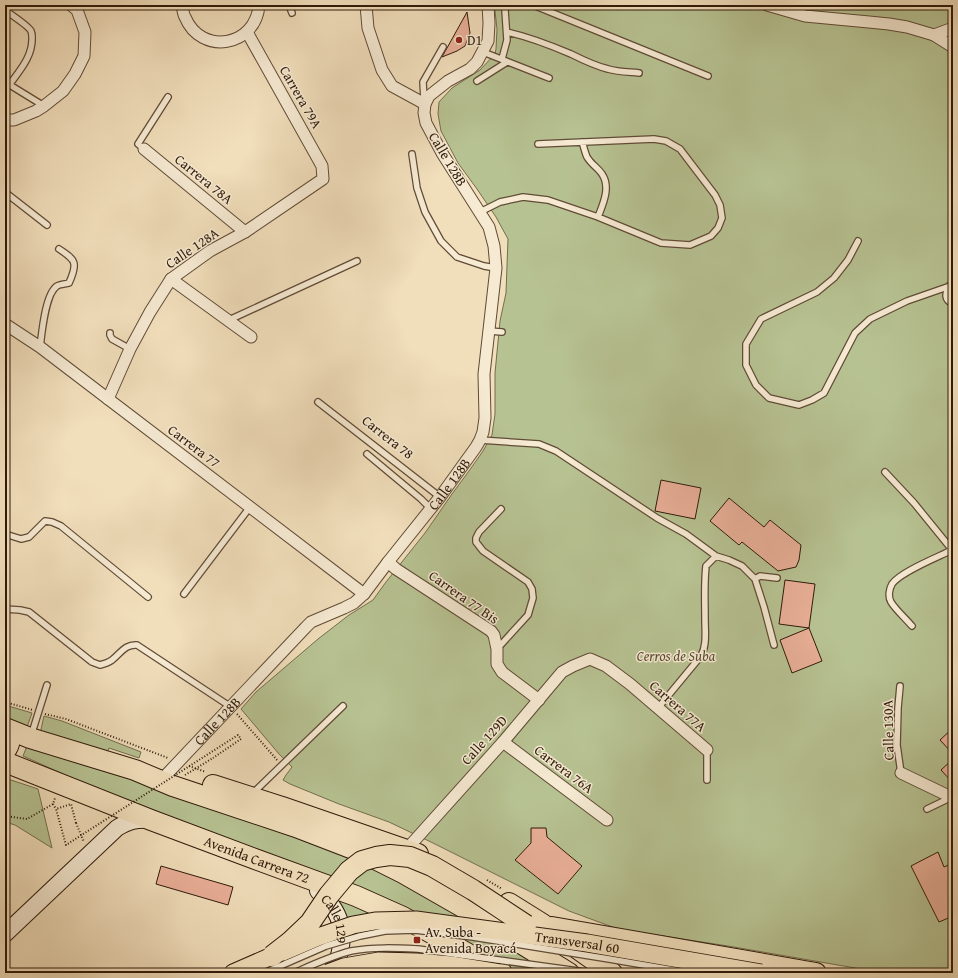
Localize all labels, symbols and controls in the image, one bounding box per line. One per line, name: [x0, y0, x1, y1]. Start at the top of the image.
place label: D1: [467, 30, 482, 50]
marker: D1: [454, 35, 464, 45]
street label: Carrera 79A: [275, 62, 327, 132]
street label: Calle 128B: [424, 128, 472, 190]
street label: Carrera 78A: [171, 149, 238, 209]
street label: Calle 128A: [161, 223, 223, 273]
street label: Carrera 78: [358, 410, 418, 464]
street label: Carrera 77: [164, 420, 225, 472]
street label: Calle 128B: [423, 454, 475, 514]
street label: Carrera 77 Bis: [425, 565, 503, 629]
park label: Cerros de Suba: [637, 646, 716, 666]
street label: Carrera 77A: [645, 676, 711, 737]
street label: Calle 128B: [189, 692, 245, 750]
street label: Calle 130A: [877, 699, 899, 760]
street label: Calle 129D: [456, 711, 512, 769]
street label: Carrera 76A: [530, 740, 598, 798]
street label: Avenida Carrera 72: [201, 831, 312, 888]
street label: Calle 129: [317, 890, 352, 944]
place label: Av. Suba - Avenida Boyacá: [425, 922, 517, 958]
street label: Transversal 60: [534, 926, 621, 958]
marker: Av. Suba - Avenida Boyacá: [412, 935, 422, 945]

